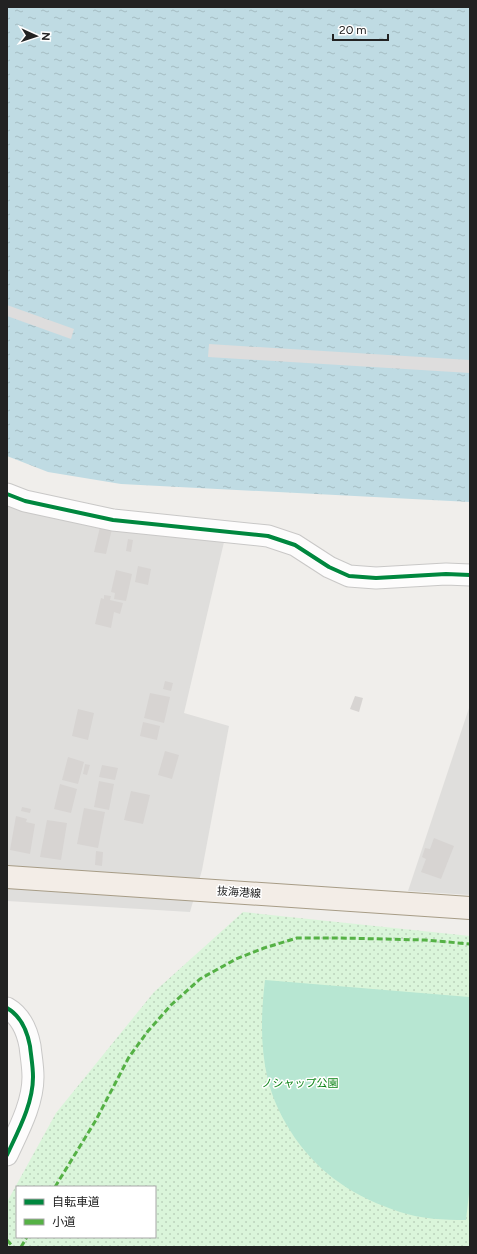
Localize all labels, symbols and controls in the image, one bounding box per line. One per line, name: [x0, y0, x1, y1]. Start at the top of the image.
north arrow: [16, 16, 56, 56]
scale bar: [333, 16, 388, 42]
text: 20 m: [339, 23, 367, 37]
text: N: [39, 32, 52, 41]
street label: 抜海港線: [217, 884, 261, 901]
park label: ノシャップ公園: [262, 1077, 339, 1090]
legend: [16, 1186, 156, 1238]
text: 自転車道: [52, 1195, 100, 1209]
text: 小道: [52, 1215, 76, 1229]

